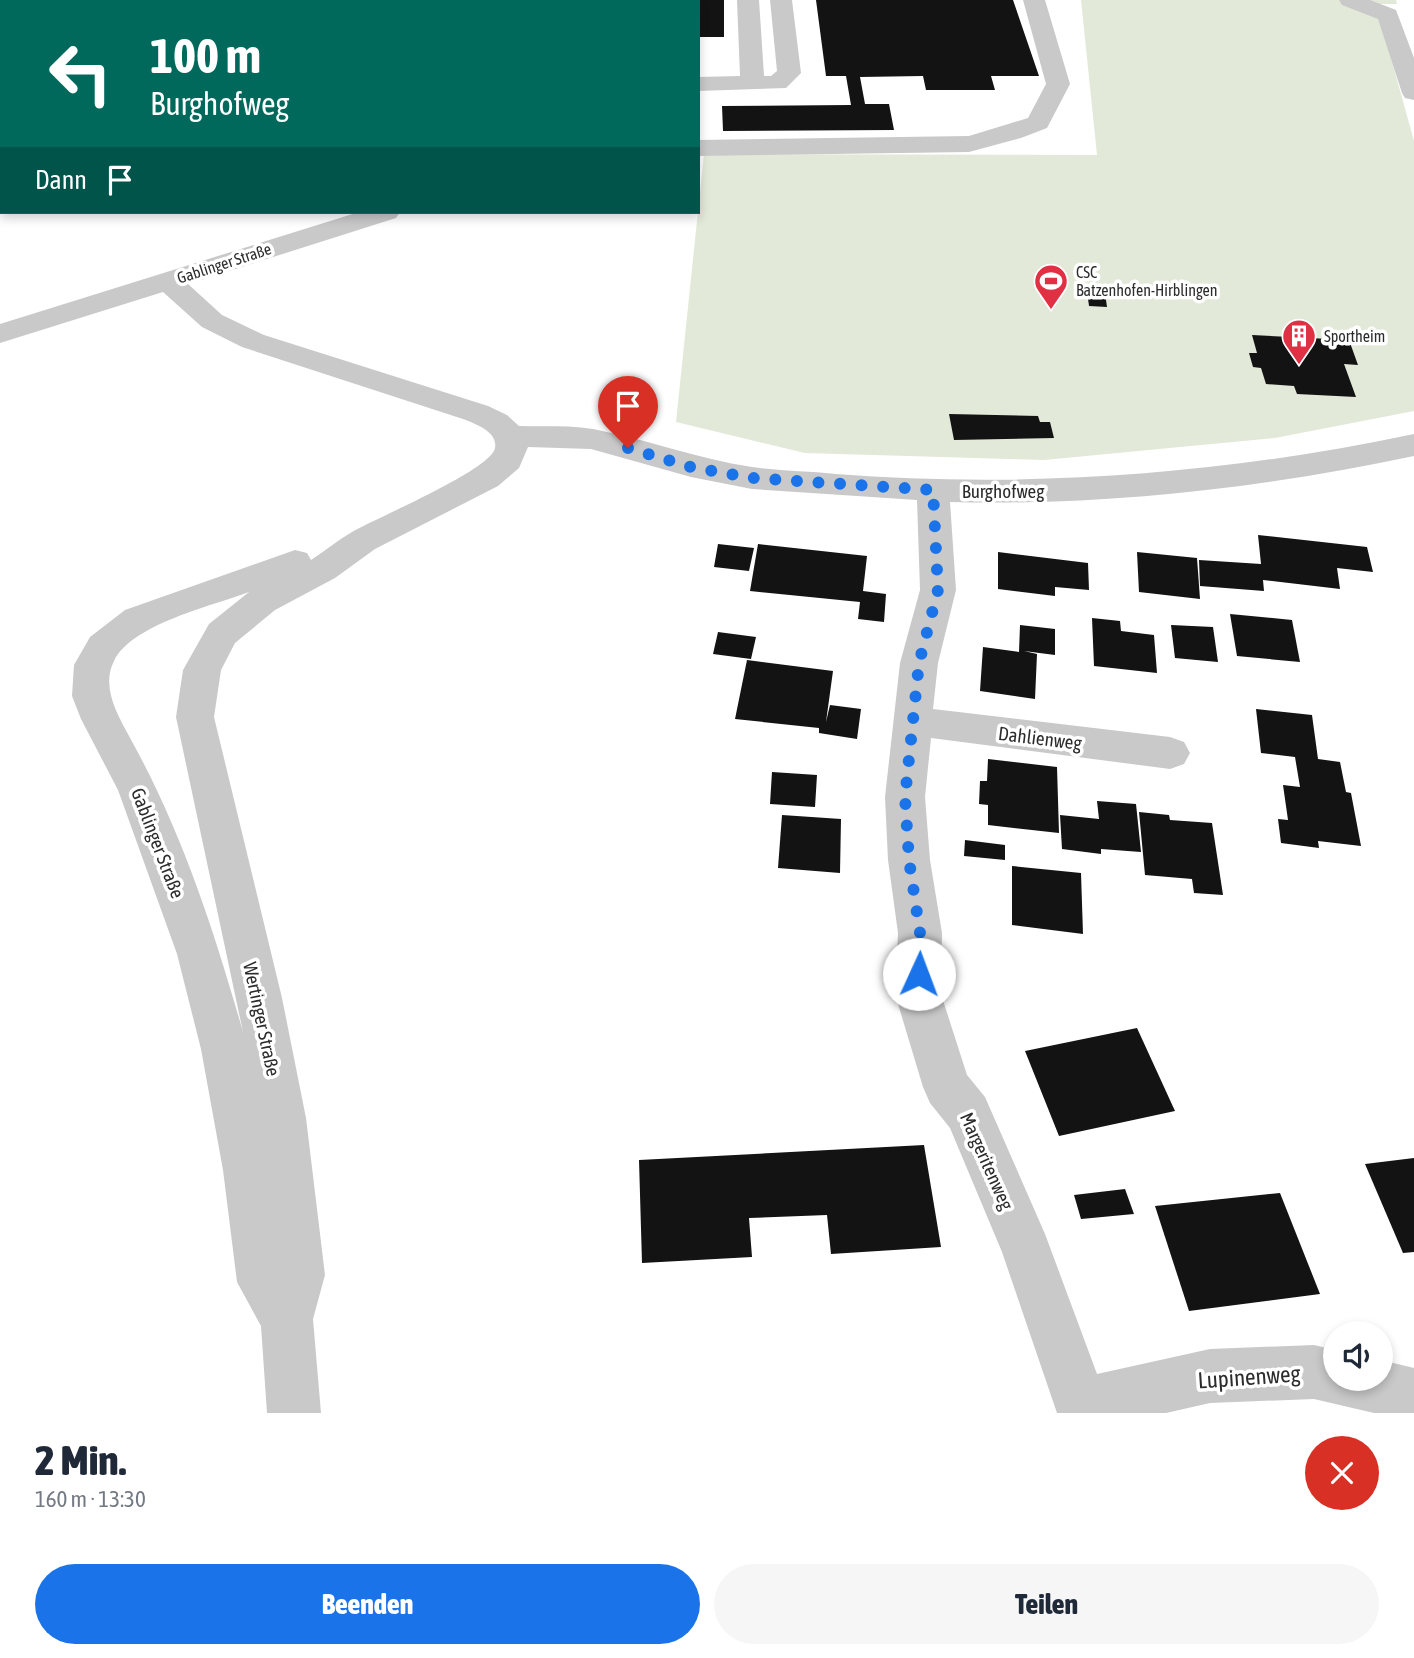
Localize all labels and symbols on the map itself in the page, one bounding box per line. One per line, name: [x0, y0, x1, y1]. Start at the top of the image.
street label: Gablinger Straße: [175, 239, 274, 288]
sports icon: CSC Batzenhofen-Hirblingen: [1032, 262, 1070, 311]
place label: CSC Batzenhofen-Hirblingen: [1076, 263, 1218, 300]
building icon: Sportheim: [1280, 317, 1318, 366]
place label: Sportheim: [1324, 327, 1385, 346]
pin: [598, 376, 658, 448]
street label: Burghofweg: [962, 480, 1045, 502]
street label: Dahlienweg: [997, 722, 1084, 754]
street label: Gablinger Straße: [127, 785, 189, 901]
position arrow: [882, 937, 956, 1011]
street label: Wertinger Straße: [239, 960, 285, 1078]
street label: Margeritenweg: [956, 1109, 1019, 1214]
street label: Lupinenweg: [1197, 1360, 1301, 1394]

